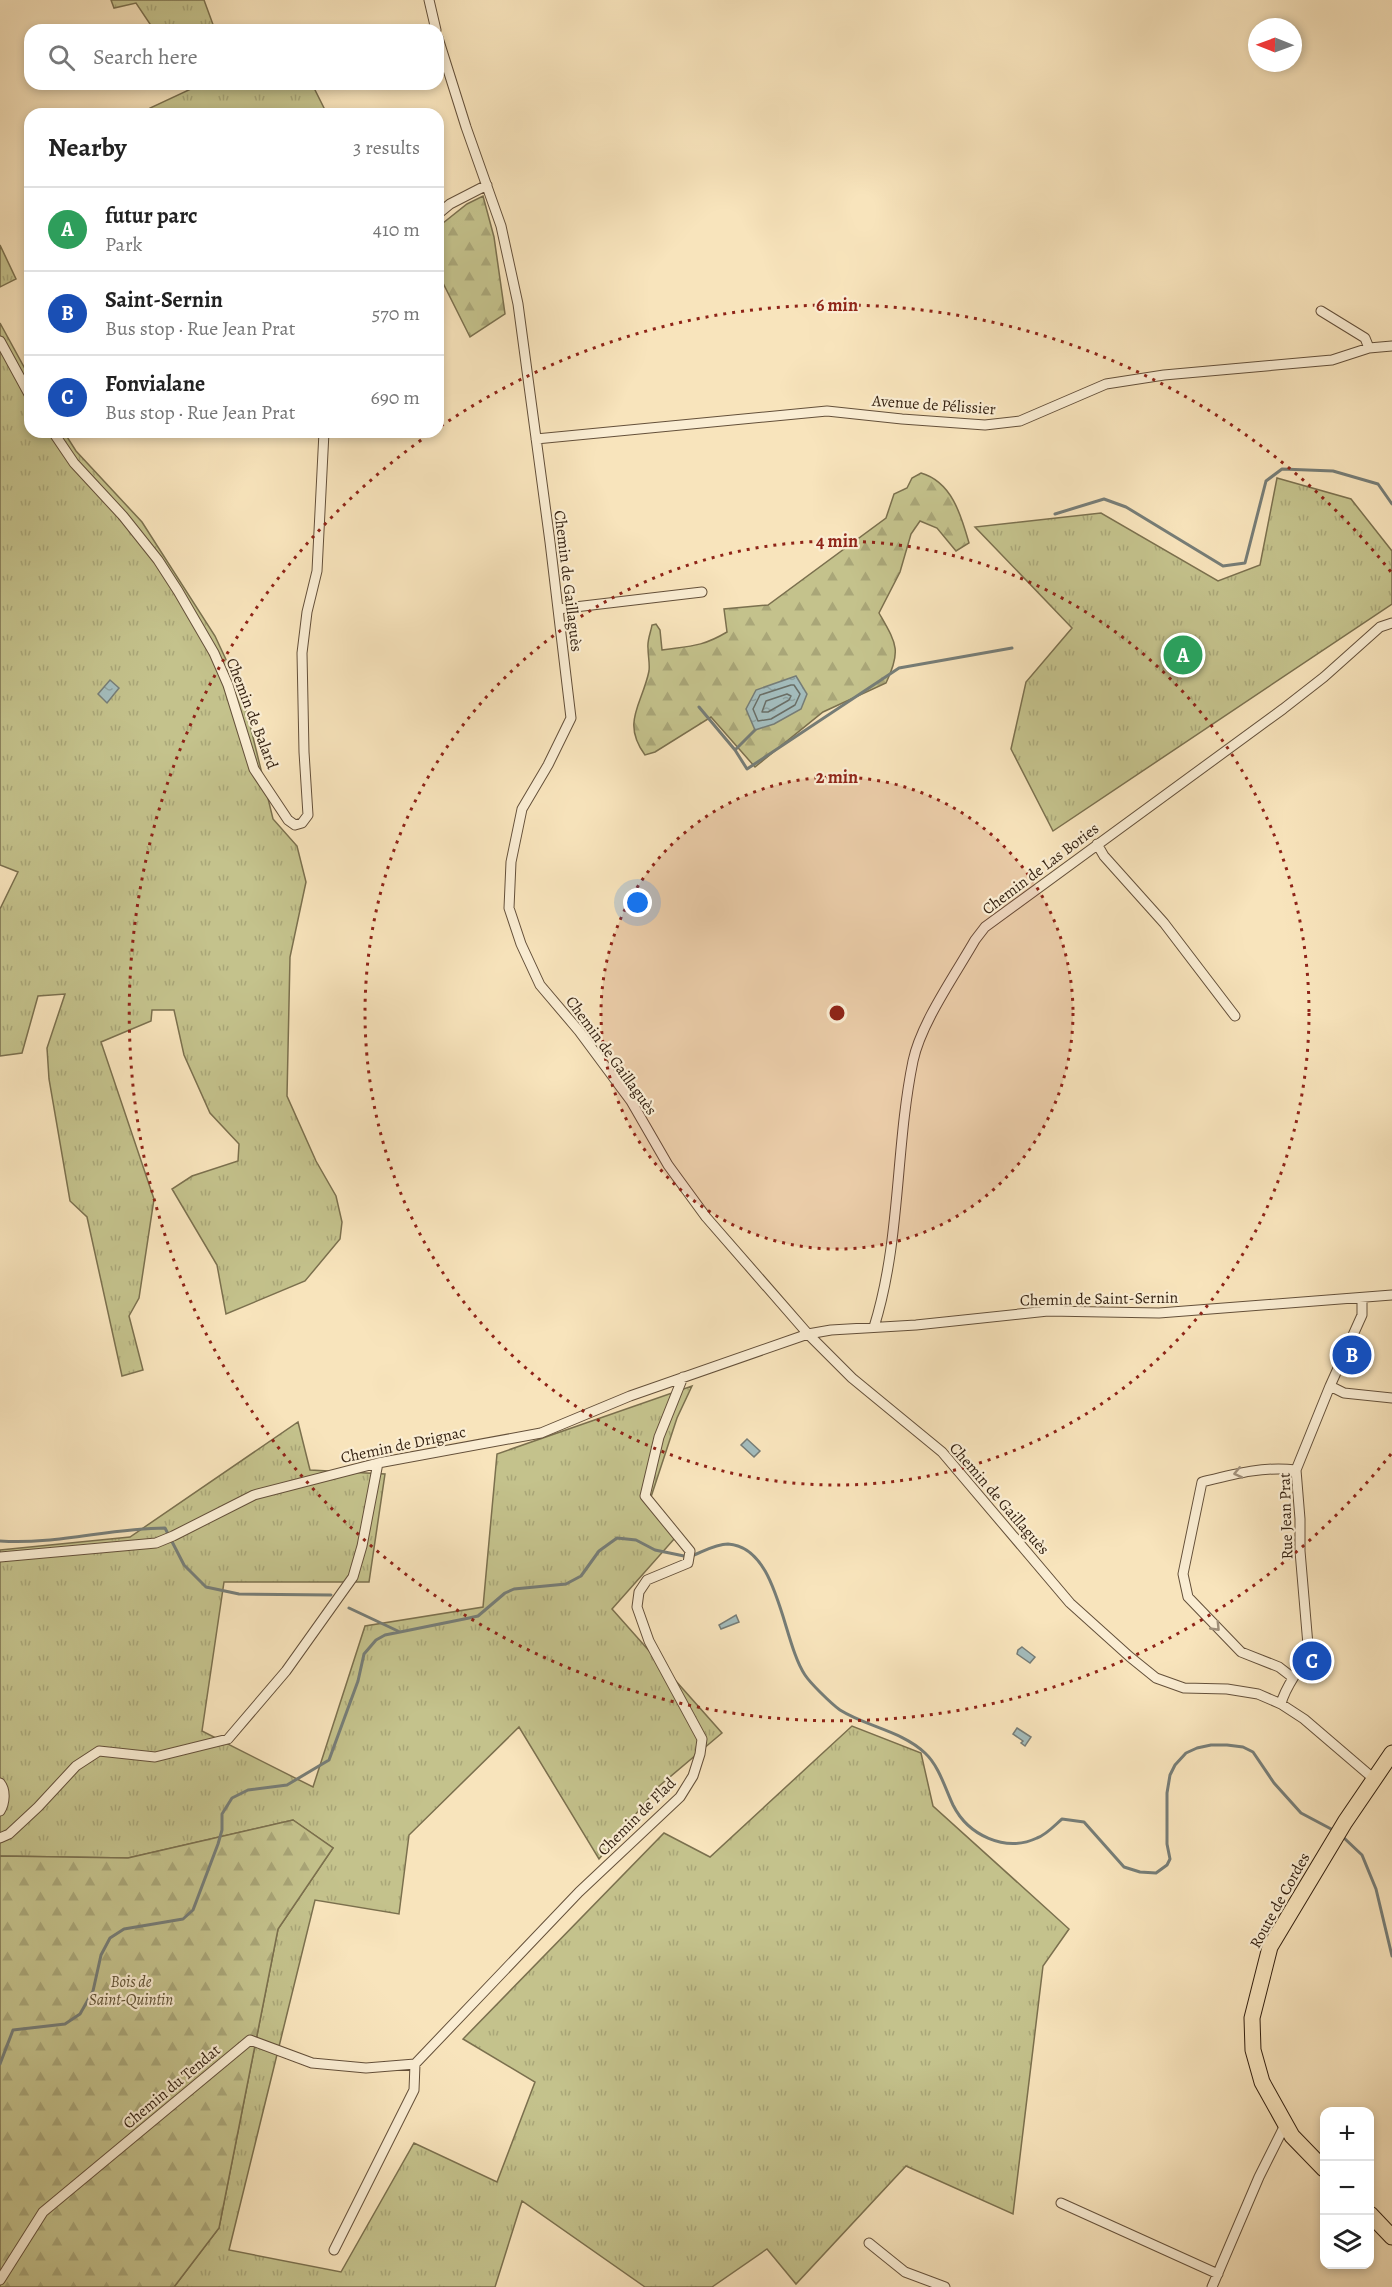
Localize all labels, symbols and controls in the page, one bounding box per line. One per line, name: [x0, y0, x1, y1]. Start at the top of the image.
north arrow: [1248, 18, 1302, 72]
search box: [24, 24, 444, 90]
icon: search: [45, 41, 78, 74]
text: Search here: [93, 42, 198, 72]
text: Nearby: [48, 130, 127, 165]
text: 3 results: [353, 134, 420, 161]
text: futur parc: [105, 201, 197, 231]
text: A: [61, 216, 74, 243]
text: 410 m: [373, 216, 420, 243]
text: Park: [105, 231, 143, 258]
text: Saint-Sernin: [105, 285, 223, 315]
text: 6 min: [816, 293, 858, 317]
text: B: [61, 300, 74, 327]
text: 570 m: [372, 300, 420, 327]
text: Bus stop · Rue Jean Prat: [105, 315, 295, 342]
text: Fonvialane: [105, 369, 205, 399]
text: C: [61, 384, 74, 411]
text: 690 m: [370, 384, 420, 411]
street label: Avenue de Pélissier: [870, 390, 997, 420]
text: Bus stop · Rue Jean Prat: [105, 399, 295, 426]
street label: Chemin de Gaillaguès: [548, 509, 588, 653]
text: 4 min: [816, 529, 858, 553]
pin: A: [1164, 632, 1202, 678]
street label: Chemin de Balard: [221, 655, 284, 772]
text: 2 min: [816, 765, 858, 789]
street label: Chemin de Las Bories: [978, 818, 1104, 920]
your location: [623, 888, 652, 917]
street label: Chemin de Gaillaguès: [560, 992, 662, 1120]
centre of rings: [827, 1003, 847, 1023]
street label: Chemin de Saint-Sernin: [1020, 1287, 1179, 1311]
pin: B: [1332, 1332, 1372, 1378]
street label: Chemin de Drignac: [339, 1421, 468, 1469]
street label: Chemin de Gaillaguès: [944, 1438, 1054, 1560]
one-way arrow: [1233, 1466, 1243, 1479]
street label: Rue Jean Prat: [1273, 1472, 1299, 1560]
one-way arrow: [1209, 1620, 1220, 1630]
pin: C: [1292, 1638, 1332, 1684]
street label: Chemin de Flad: [593, 1772, 681, 1861]
street label: Route de Cordes: [1244, 1849, 1315, 1952]
park label: Bois de Saint-Quintin: [89, 1971, 173, 2011]
street label: Chemin du Tendat: [118, 2039, 225, 2134]
map controls: [1320, 2107, 1374, 2269]
button: +: [1320, 2107, 1374, 2161]
button: −: [1320, 2161, 1374, 2215]
button: layers: [1320, 2215, 1374, 2269]

